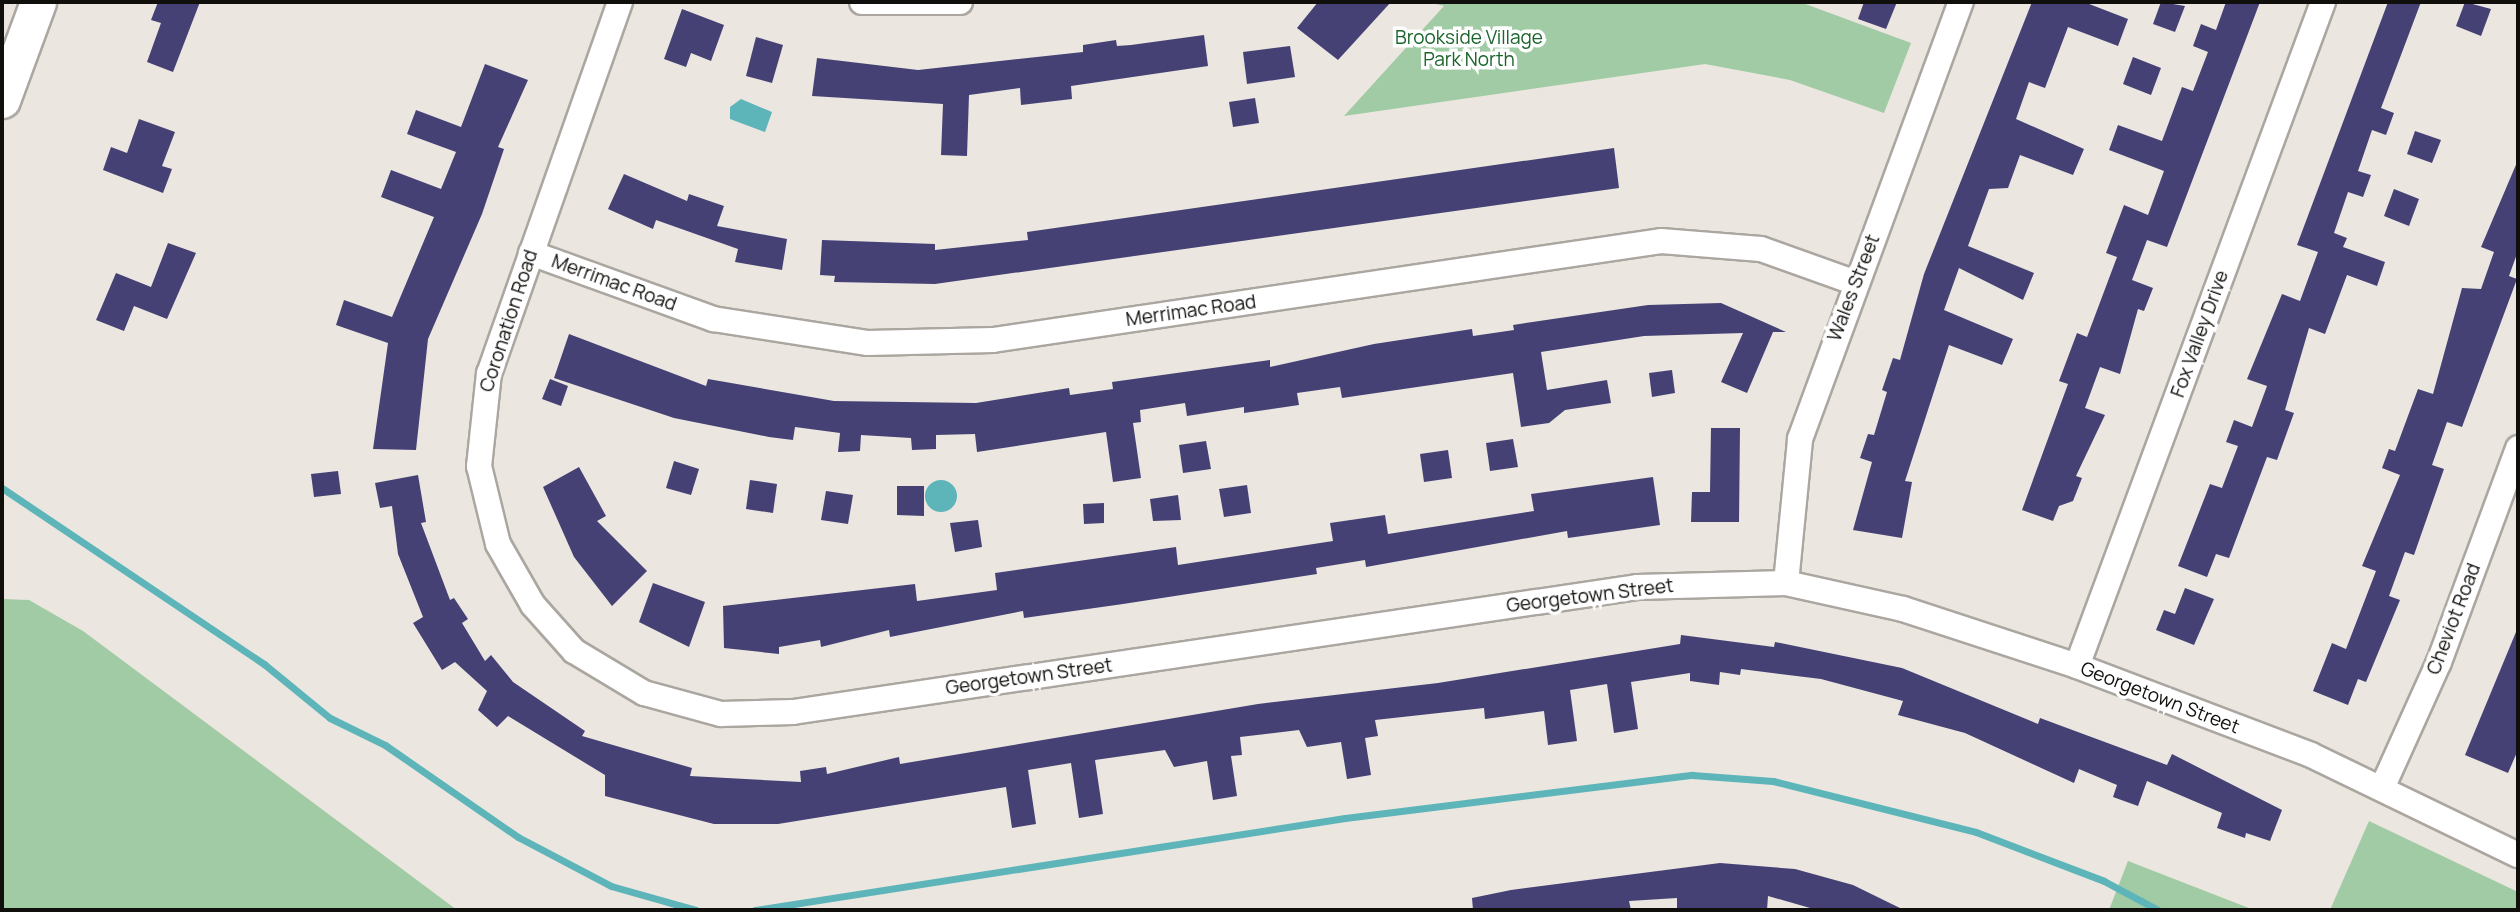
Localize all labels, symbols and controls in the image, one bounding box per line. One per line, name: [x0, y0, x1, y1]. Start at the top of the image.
park label: Brookside Village Park North: [1395, 27, 1543, 71]
street label: Wales Street: [1823, 231, 1885, 345]
street label: Coronation Road: [475, 247, 543, 395]
street label: Merrimac Road: [548, 250, 680, 316]
street label: Fox Valley Drive: [2166, 267, 2234, 401]
street label: Merrimac Road: [1124, 291, 1258, 331]
street label: Cheviot Road: [2422, 560, 2486, 678]
street label: Georgetown Street: [1505, 574, 1675, 618]
street label: Georgetown Street: [944, 654, 1114, 700]
street label: Georgetown Street: [2077, 657, 2243, 739]

